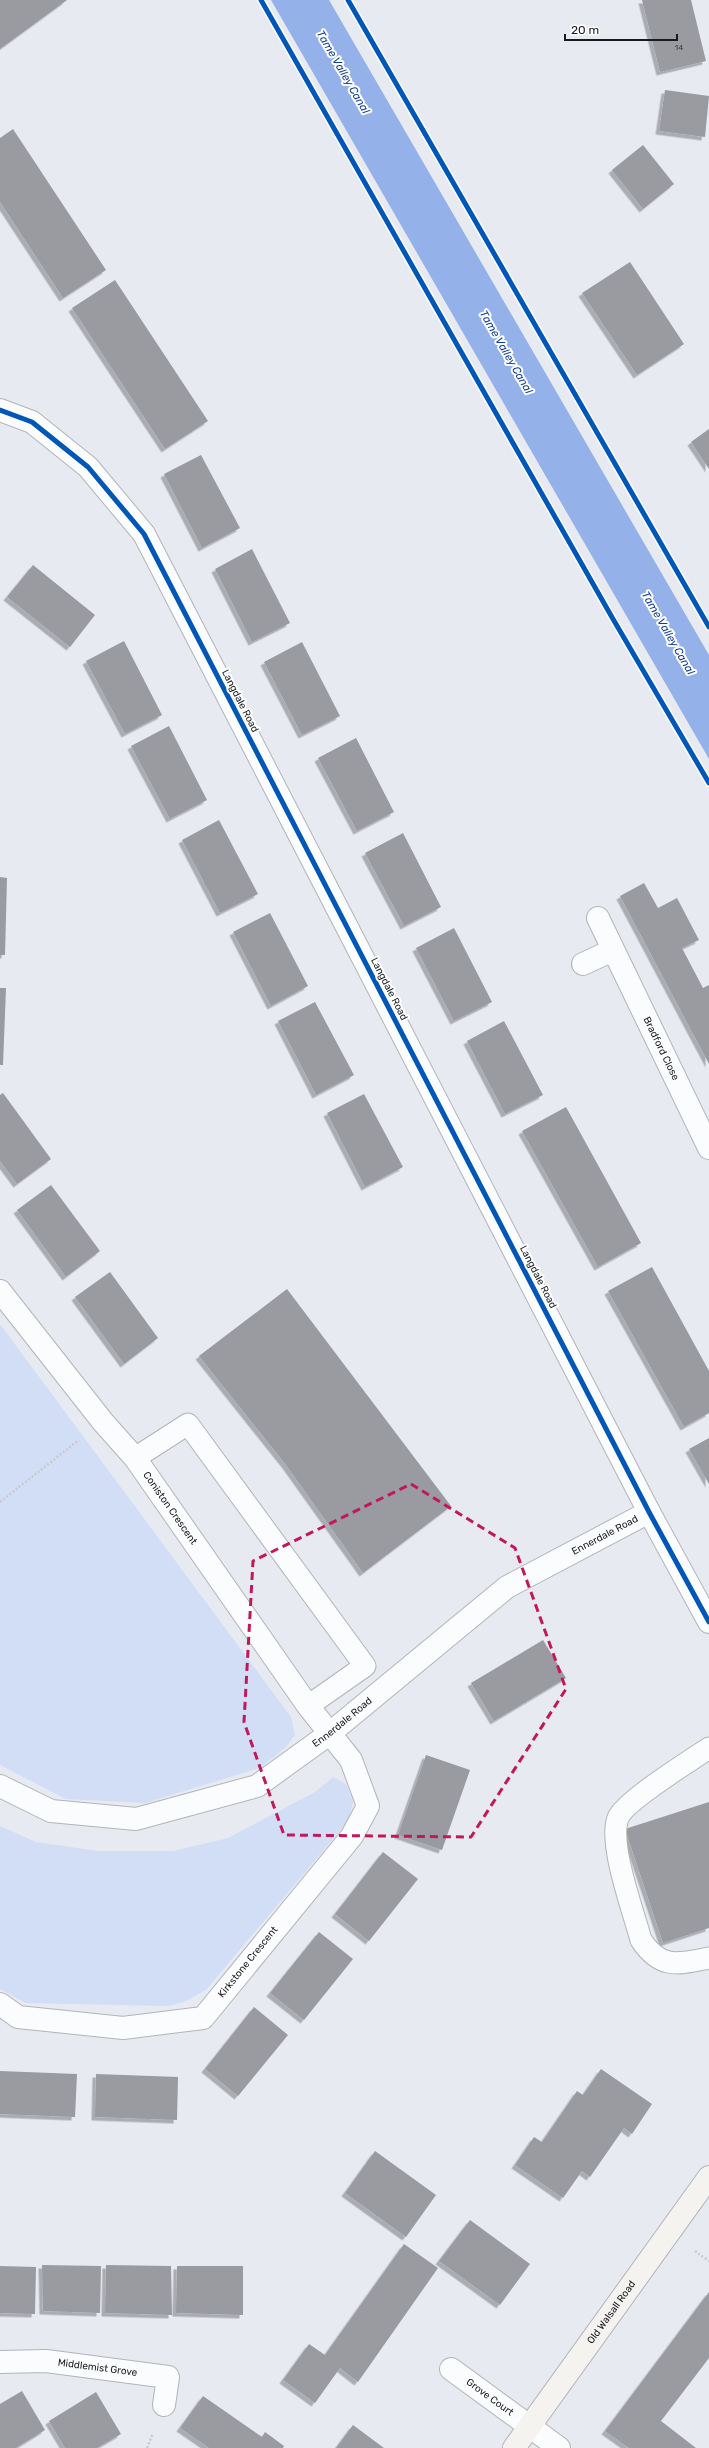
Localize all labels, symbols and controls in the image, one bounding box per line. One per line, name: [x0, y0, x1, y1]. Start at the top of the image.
scale bar: [565, 16, 677, 42]
text: 20 m: [571, 23, 599, 37]
water label: Tame Valley Canal: [314, 28, 372, 116]
house number: 14: [675, 43, 683, 52]
water label: Tame Valley Canal: [477, 308, 535, 396]
water label: Tame Valley Canal: [639, 589, 697, 677]
street label: Langdale Road: [219, 668, 261, 734]
street label: Langdale Road: [368, 956, 410, 1022]
street label: Bradford Close: [641, 1015, 682, 1083]
street label: Langdale Road: [517, 1244, 559, 1310]
street label: Coniston Crescent: [140, 1469, 200, 1547]
street label: Ennerdale Road: [570, 1513, 640, 1558]
street label: Ennerdale Road: [310, 1695, 375, 1750]
street label: Kirkstone Crescent: [216, 1924, 280, 2000]
street label: Old Walsall Road: [585, 2278, 638, 2346]
street label: Middlemist Grove: [57, 2357, 138, 2379]
street label: Grove Court: [464, 2376, 516, 2419]

